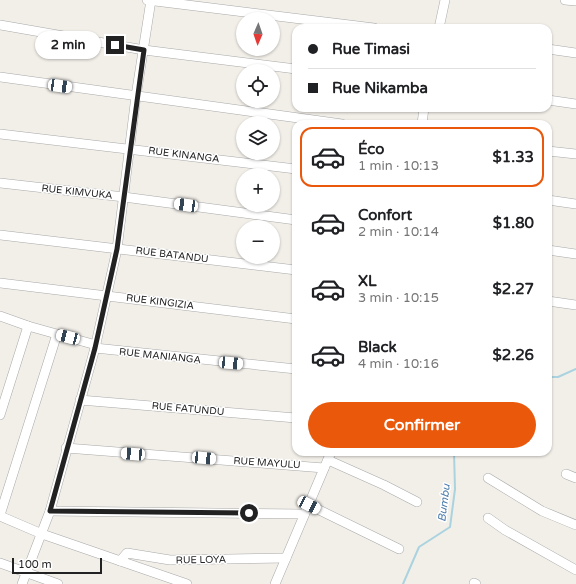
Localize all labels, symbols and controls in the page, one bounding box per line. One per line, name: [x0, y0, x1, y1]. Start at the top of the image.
north arrow: [236, 12, 280, 56]
map controls: [236, 12, 280, 264]
callout: 2 min: [35, 31, 101, 59]
route end: [106, 36, 124, 54]
text: 2 min: [51, 37, 85, 53]
text: Rue Timasi: [332, 40, 410, 58]
button: locate: [236, 64, 280, 108]
car: [47, 78, 73, 94]
text: Rue Nikamba: [332, 79, 428, 97]
button: layers: [236, 116, 280, 160]
icon: car: [310, 139, 346, 175]
text: Éco: [358, 140, 384, 158]
street label: RUE KINANGA: [148, 145, 220, 165]
text: $1.33: [493, 148, 534, 166]
text: 1 min · 10:13: [358, 158, 439, 174]
button: +: [236, 168, 280, 212]
street label: RUE KIMVUKA: [41, 182, 113, 202]
car: [173, 197, 199, 213]
icon: car: [310, 205, 346, 241]
text: Confort: [358, 206, 412, 224]
text: $1.80: [493, 214, 534, 232]
button: −: [236, 220, 280, 264]
text: 2 min · 10:14: [358, 224, 439, 240]
street label: RUE BATANDU: [135, 245, 209, 265]
icon: car: [310, 271, 346, 307]
text: XL: [358, 272, 377, 290]
text: $2.27: [493, 280, 534, 298]
text: 3 min · 10:15: [358, 290, 439, 306]
street label: RUE KINGIZIA: [125, 292, 195, 312]
car: [55, 328, 81, 346]
icon: car: [310, 337, 346, 373]
text: Black: [358, 338, 397, 356]
street label: RUE MANIANGA: [118, 346, 202, 366]
text: $2.26: [493, 346, 534, 364]
car: [219, 356, 243, 370]
text: 4 min · 10:16: [358, 356, 439, 372]
street label: RUE FATUNDU: [151, 400, 225, 418]
button: Confirmer: [308, 402, 536, 448]
car: [121, 447, 145, 461]
car: [192, 451, 216, 465]
street label: RUE MAYULU: [233, 455, 301, 471]
water label: Bumbu: [435, 482, 453, 523]
car: [296, 494, 322, 516]
route start: [240, 504, 258, 522]
street label: RUE LOYA: [176, 554, 226, 566]
scale bar: [12, 556, 102, 575]
text: 100 m: [18, 558, 52, 571]

